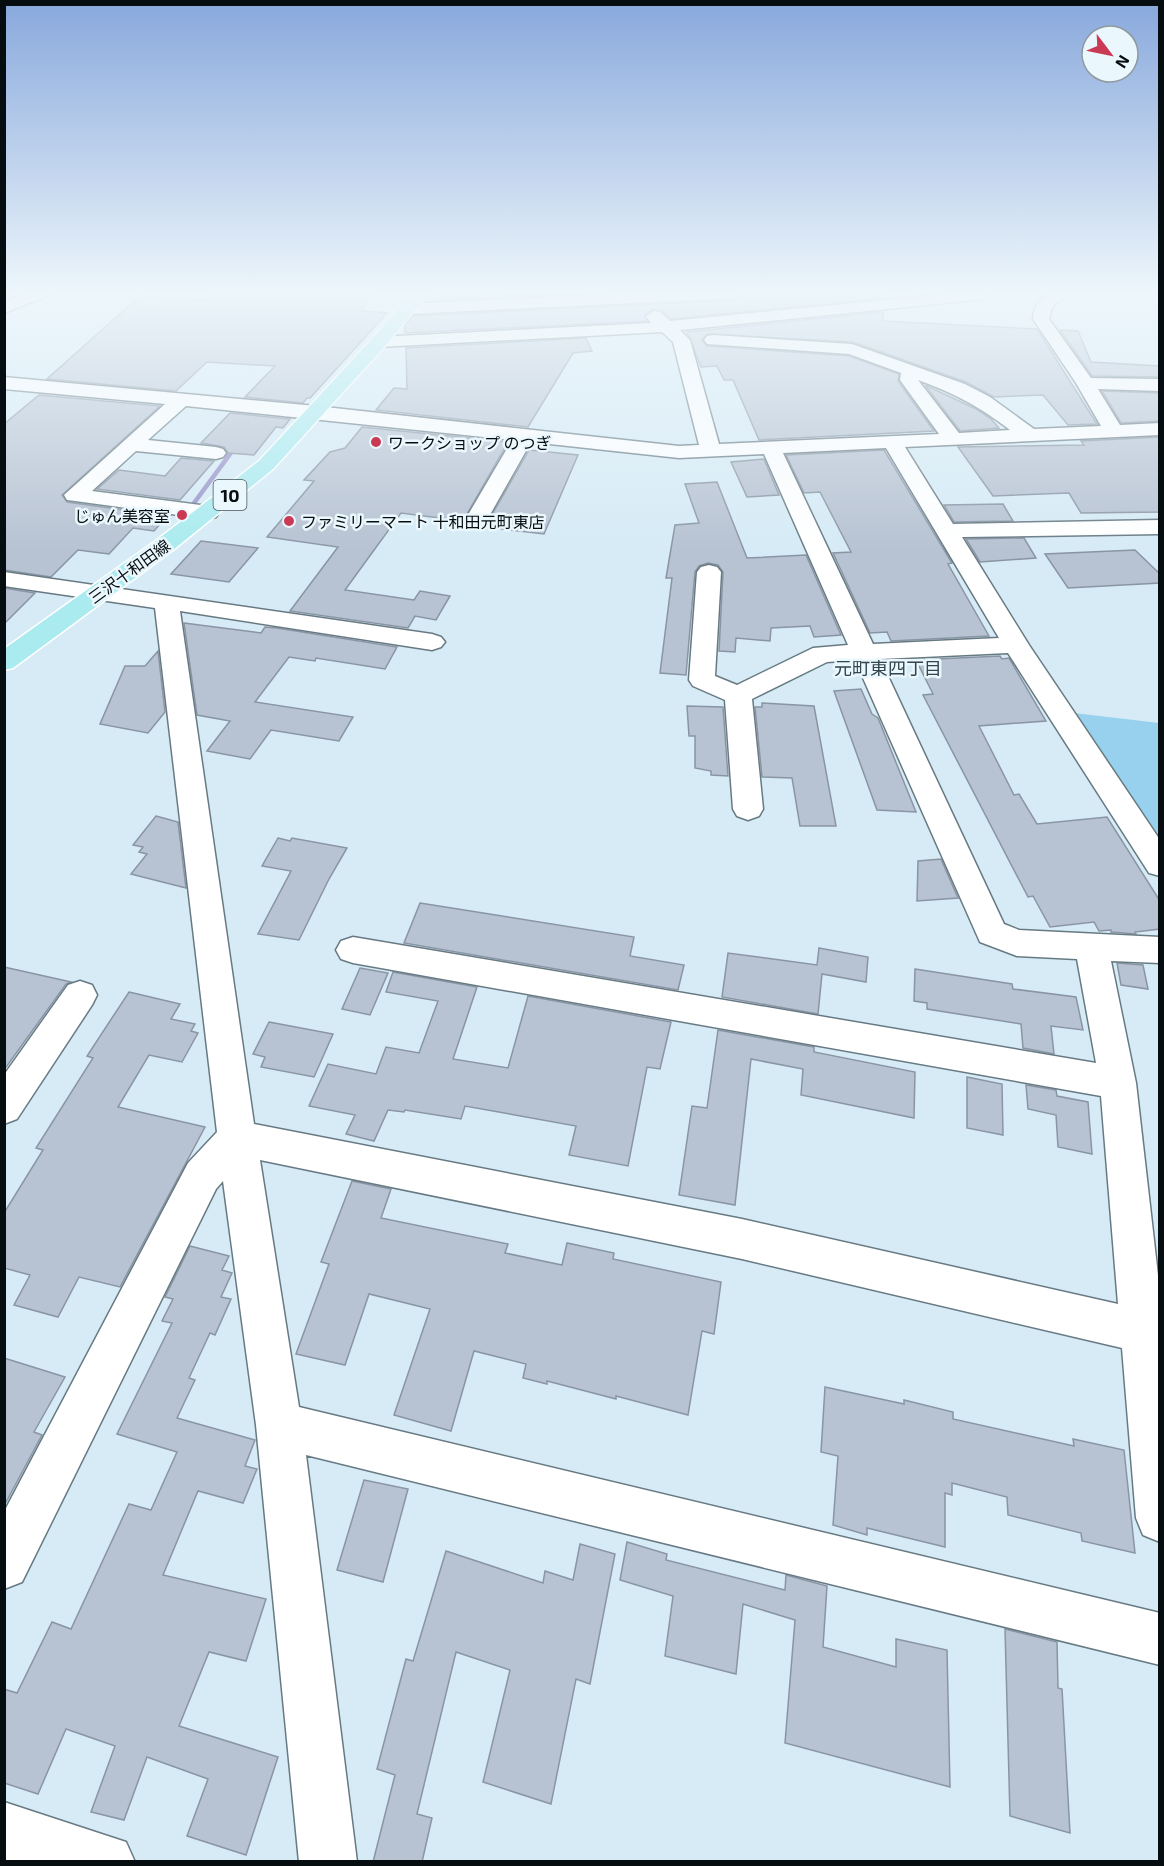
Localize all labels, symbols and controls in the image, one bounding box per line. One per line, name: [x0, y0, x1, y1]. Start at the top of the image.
north arrow: [1080, 24, 1140, 84]
text: N: [1112, 52, 1134, 72]
place label: ワークショップ のつぎ: [388, 433, 552, 452]
marker: ワークショップ のつぎ: [369, 435, 383, 449]
road number: 10: [214, 480, 246, 510]
place label: じゅん美容室: [74, 506, 170, 525]
marker: じゅん美容室: [175, 508, 189, 522]
place label: ファミリーマート 十和田元町東店: [301, 512, 545, 531]
marker: ファミリーマート 十和田元町東店: [282, 514, 296, 528]
street label: 三沢十和田線: [85, 535, 173, 607]
district label: 元町東四丁目: [834, 657, 942, 679]

